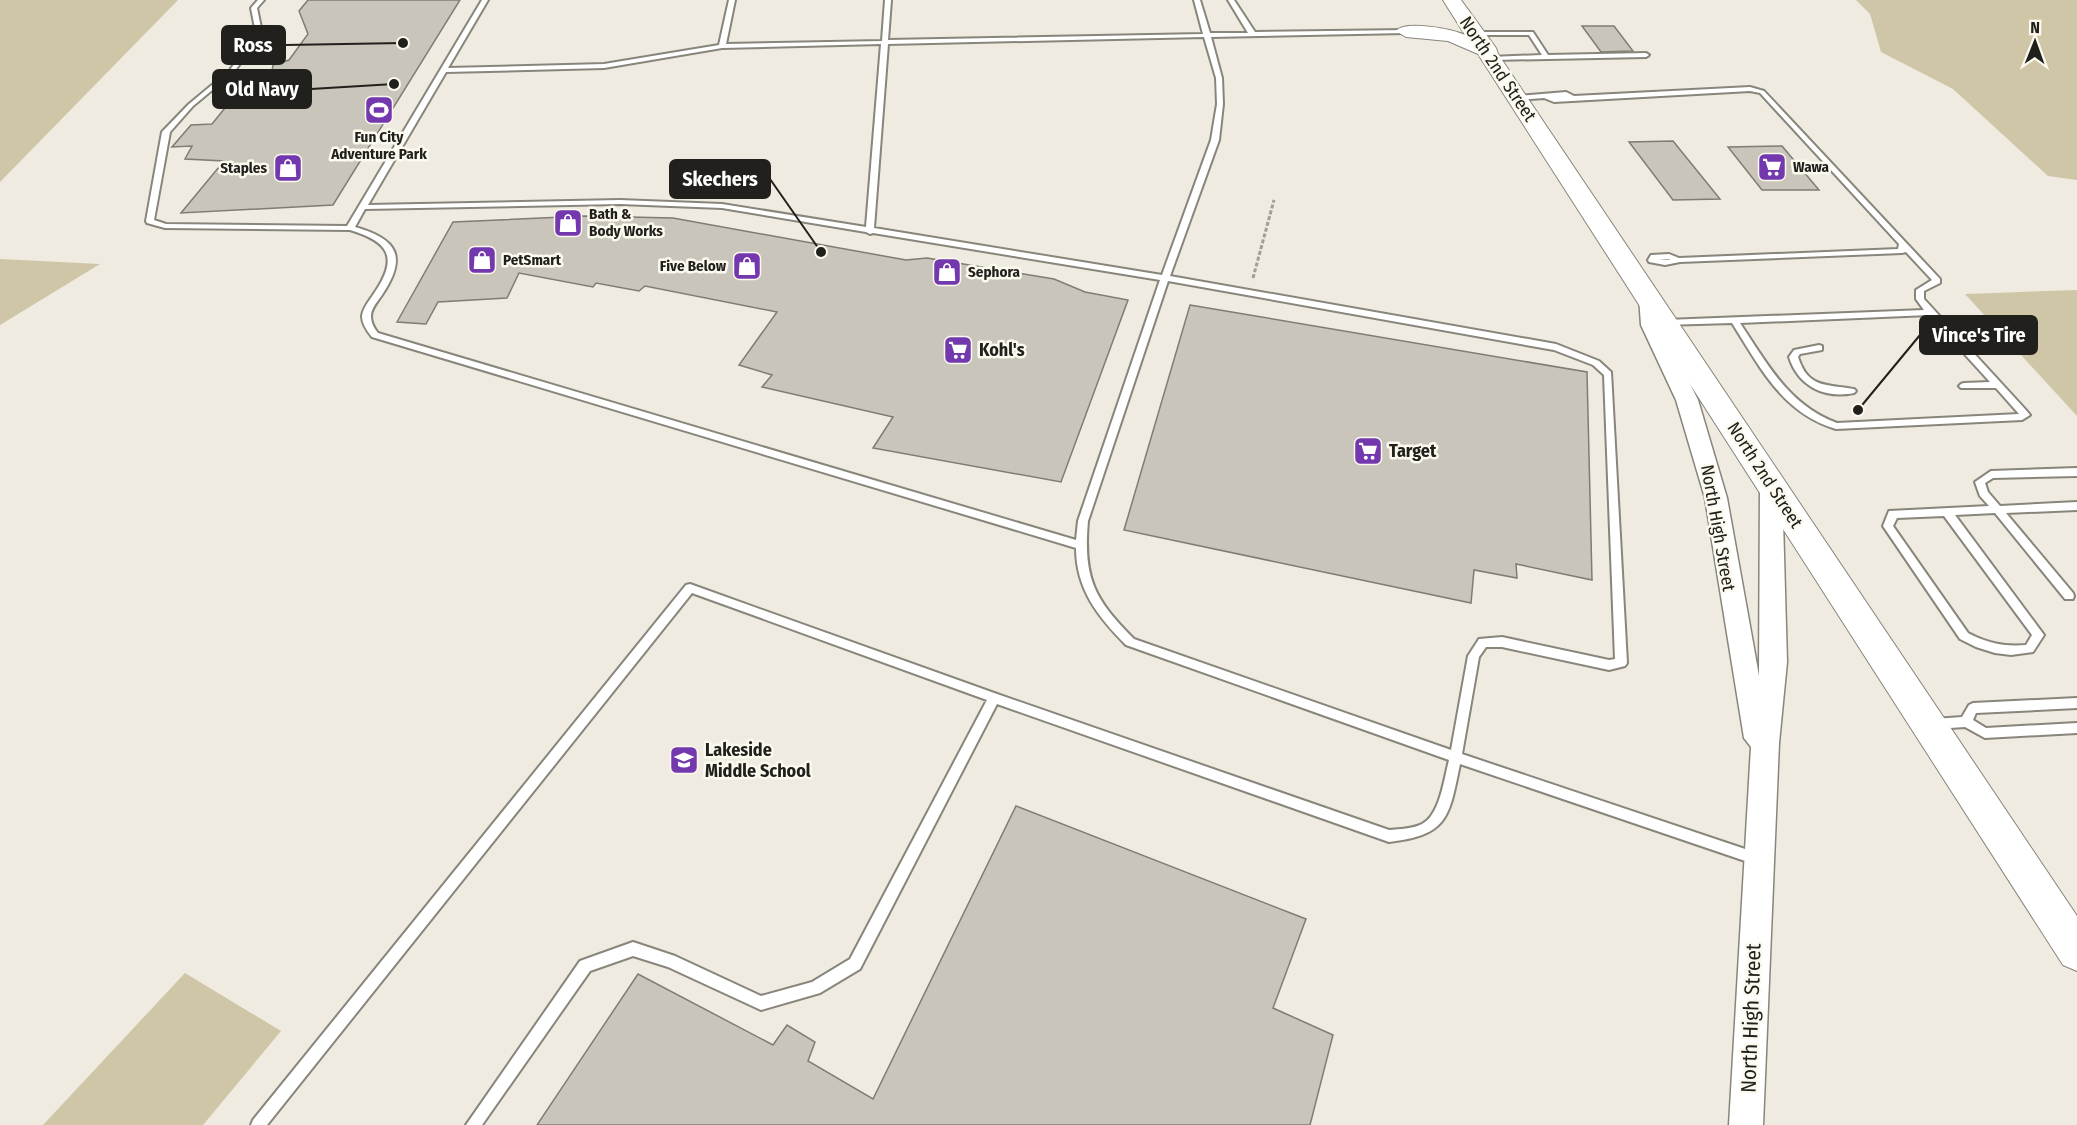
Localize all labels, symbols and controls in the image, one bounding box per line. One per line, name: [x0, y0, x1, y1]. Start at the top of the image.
street label: North 2nd Street: [1455, 12, 1541, 126]
north arrow: [2005, 12, 2065, 72]
text: N: [2030, 18, 2040, 37]
callout: Ross: [222, 26, 285, 64]
text: Ross: [234, 33, 273, 57]
callout: Old Navy: [213, 70, 311, 108]
text: Old Navy: [225, 77, 299, 101]
sports icon: Fun City Adventure Park: [363, 94, 395, 126]
place label: Fun City Adventure Park: [330, 128, 427, 163]
supermarket icon: Wawa: [1756, 151, 1788, 183]
shop icon: Staples: [272, 152, 304, 184]
place label: Wawa: [1793, 158, 1830, 176]
place label: Staples: [220, 159, 267, 177]
callout: Skechers: [670, 160, 770, 198]
text: Skechers: [682, 167, 758, 191]
place label: Bath & Body Works: [589, 205, 663, 240]
shop icon: Bath & Body Works: [552, 207, 584, 239]
shop icon: PetSmart: [466, 244, 498, 276]
shop icon: Five Below: [731, 250, 763, 282]
place label: PetSmart: [503, 251, 562, 269]
shop icon: Sephora: [931, 256, 963, 288]
place label: Five Below: [660, 257, 727, 275]
place label: Sephora: [968, 263, 1020, 281]
callout: Vince's Tire: [1920, 316, 2037, 354]
text: Vince's Tire: [1931, 323, 2026, 347]
supermarket icon: Kohl's: [942, 334, 974, 366]
place label: Kohl's: [979, 339, 1025, 361]
street label: North 2nd Street: [1723, 418, 1807, 532]
supermarket icon: Target: [1352, 435, 1384, 467]
place label: Target: [1389, 440, 1437, 462]
street label: North High Street: [1696, 463, 1740, 593]
place label: Lakeside Middle School: [705, 739, 811, 782]
school or university icon: Lakeside Middle School: [668, 744, 700, 776]
street label: North High Street: [1735, 943, 1767, 1093]

